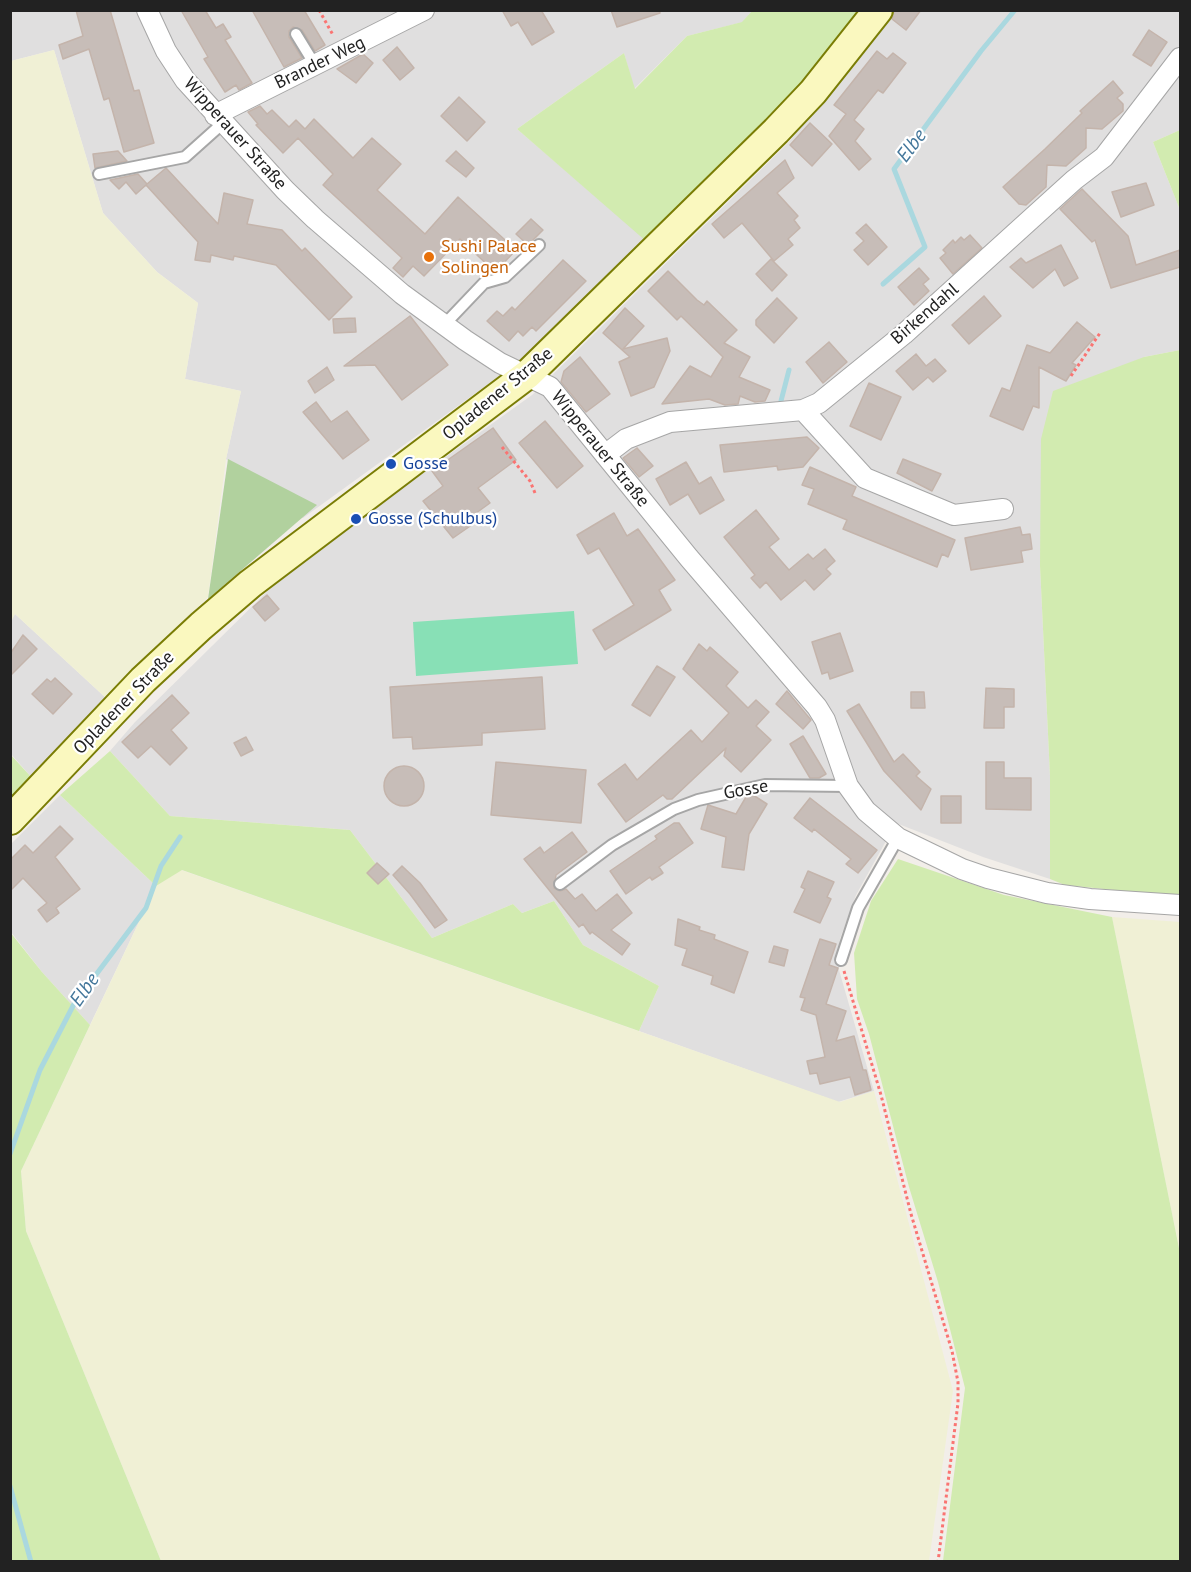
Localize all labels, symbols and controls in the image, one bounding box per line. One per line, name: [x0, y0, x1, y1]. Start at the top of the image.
street label: Brander Weg: [271, 32, 369, 94]
street label: Wipperauer Straße: [179, 73, 291, 195]
water label: Elbe: [892, 125, 932, 167]
place label: Sushi Palace Solingen: [441, 236, 537, 278]
marker: Sushi Palace Solingen: [422, 250, 436, 264]
street label: Birkendahl: [887, 279, 963, 349]
street label: Opladener Straße: [439, 343, 557, 445]
street label: Wipperauer Straße: [546, 386, 654, 512]
place label: Gosse: [403, 453, 448, 475]
marker: Gosse: [384, 457, 398, 471]
place label: Gosse (Schulbus): [368, 508, 497, 530]
marker: Gosse (Schulbus): [349, 512, 363, 526]
street label: Opladener Straße: [69, 647, 179, 759]
street label: Gosse: [722, 775, 770, 805]
water label: Elbe: [65, 969, 105, 1011]

